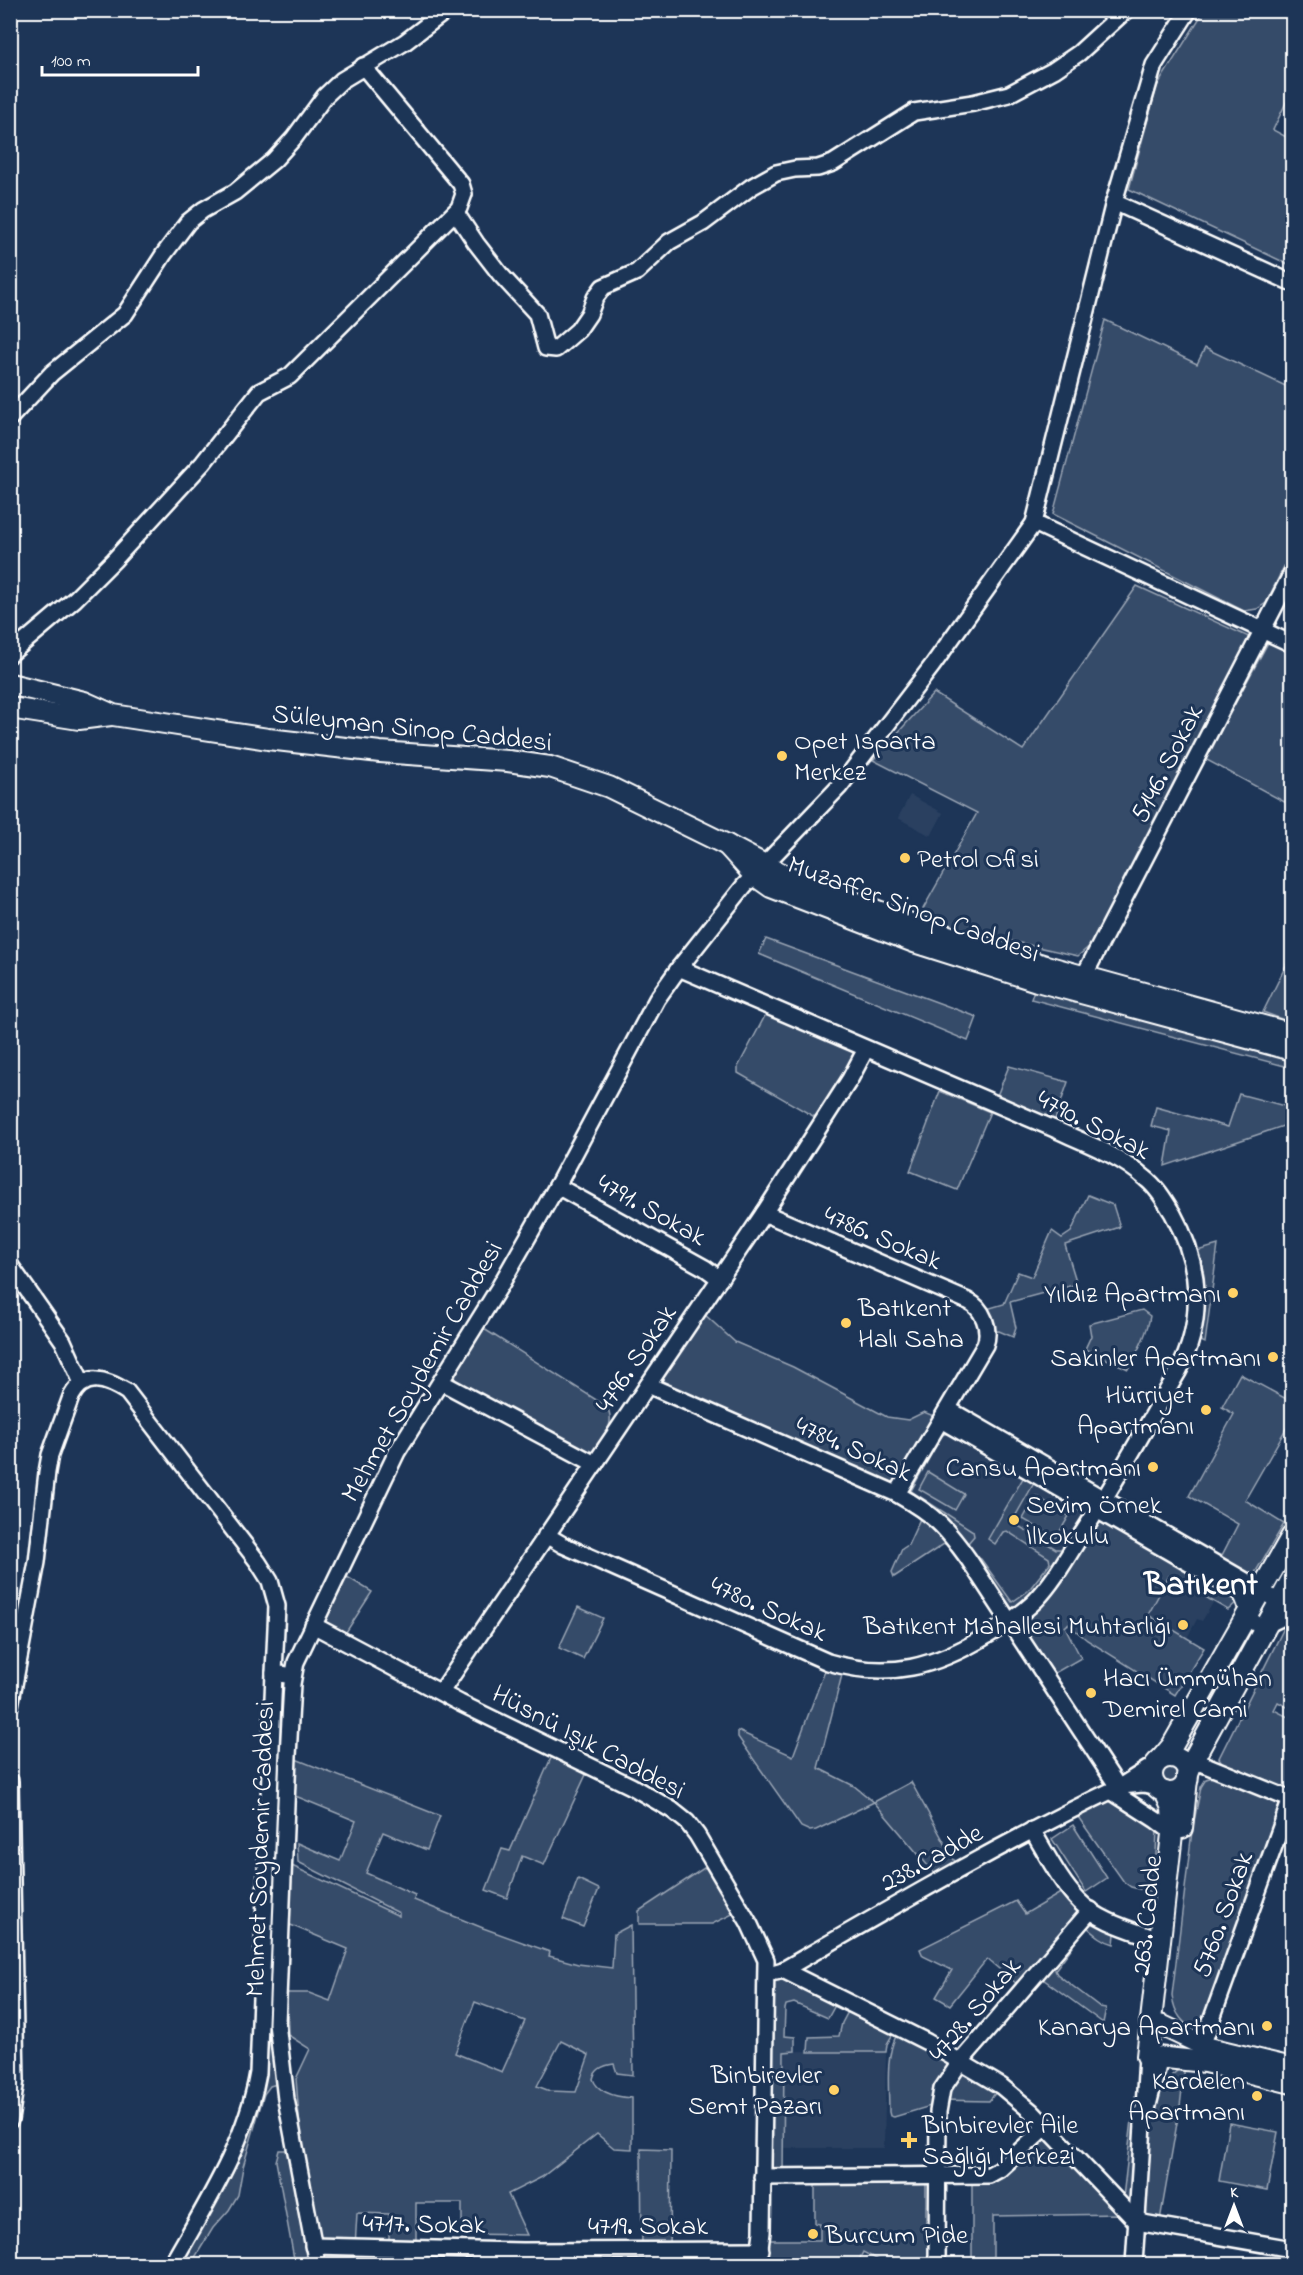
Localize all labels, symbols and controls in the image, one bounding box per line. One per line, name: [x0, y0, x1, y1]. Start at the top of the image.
scale bar: [42, 39, 198, 77]
text: 100 m: [51, 49, 91, 75]
street label: Süleyman Sinop Caddesi: [270, 695, 554, 764]
street label: 5146. Sokak: [1122, 698, 1215, 830]
place label: Opet Isparta Merkez: [794, 723, 936, 793]
marker: Opet Isparta Merkez: [775, 749, 789, 763]
place label: Petrol Ofisi: [917, 841, 1039, 880]
street label: Muzaffer Sinop Caddesi: [782, 847, 1045, 974]
marker: Petrol Ofisi: [898, 851, 912, 865]
street label: 4790. Sokak: [1029, 1081, 1157, 1172]
street label: 4791. Sokak: [589, 1165, 713, 1257]
street label: 4786. Sokak: [817, 1197, 947, 1282]
street label: Mehmet Soydemir Caddesi: [332, 1234, 514, 1510]
place label: Yıldız Apartmanı: [1044, 1276, 1221, 1315]
marker: Yıldız Apartmanı: [1226, 1286, 1240, 1300]
place label: Batıkent Halı Saha: [857, 1290, 964, 1360]
street label: 4796. Sokak: [586, 1297, 688, 1421]
marker: Batıkent Halı Saha: [839, 1316, 853, 1330]
place label: Sakinler Apartmanı: [1050, 1340, 1261, 1379]
marker: Sakinler Apartmanı: [1266, 1350, 1280, 1364]
place label: Hürriyet Apartmanı: [1077, 1377, 1194, 1447]
marker: Hürriyet Apartmanı: [1199, 1403, 1213, 1417]
street label: 4784. Sokak: [788, 1407, 918, 1493]
place label: Cansu Apartmanı: [945, 1450, 1141, 1489]
marker: Cansu Apartmanı: [1146, 1460, 1160, 1474]
place label: Sevim Örnek İlkokulu: [1026, 1487, 1162, 1557]
marker: Sevim Örnek İlkokulu: [1007, 1513, 1021, 1527]
district label: Batıkent: [1142, 1562, 1259, 1610]
street label: 4780. Sokak: [703, 1567, 833, 1654]
place label: Batıkent Mahallesi Muhtarlığı: [862, 1608, 1171, 1647]
marker: Batıkent Mahallesi Muhtarlığı: [1176, 1618, 1190, 1632]
place label: Hacı Ümmühan Demirel Cami: [1102, 1660, 1272, 1730]
street label: Hüsnü Işık Caddesi: [484, 1676, 692, 1811]
marker: Hacı Ümmühan Demirel Cami: [1084, 1686, 1098, 1700]
street label: Mehmet Soydemir Caddesi: [237, 1700, 286, 1998]
street label: 238.Cadde: [874, 1815, 991, 1903]
street label: 5760. Sokak: [1184, 1846, 1265, 1983]
street label: 263. Cadde: [1123, 1852, 1174, 1977]
street label: 4728. Sokak: [920, 1949, 1032, 2072]
place label: Kanarya Apartmanı: [1038, 2009, 1255, 2048]
marker: Kanarya Apartmanı: [1260, 2019, 1274, 2033]
place label: Binbirevler Semt Pazarı: [688, 2057, 823, 2127]
place label: Kardelen Apartmanı: [1128, 2063, 1245, 2133]
marker: Binbirevler Semt Pazarı: [827, 2083, 841, 2097]
marker: Kardelen Apartmanı: [1250, 2089, 1264, 2103]
place label: Binbirevler Aile Sağlığı Merkezi: [921, 2107, 1079, 2177]
marker: Binbirevler Aile Sağlığı Merkezi: [900, 2131, 918, 2149]
north arrow: [1204, 2176, 1264, 2236]
text: K: [1230, 2181, 1239, 2205]
street label: 4717. Sokak: [362, 2205, 486, 2246]
street label: 4719. Sokak: [588, 2208, 708, 2247]
place label: Burcum Pide: [824, 2217, 969, 2256]
marker: Burcum Pide: [806, 2227, 820, 2241]

